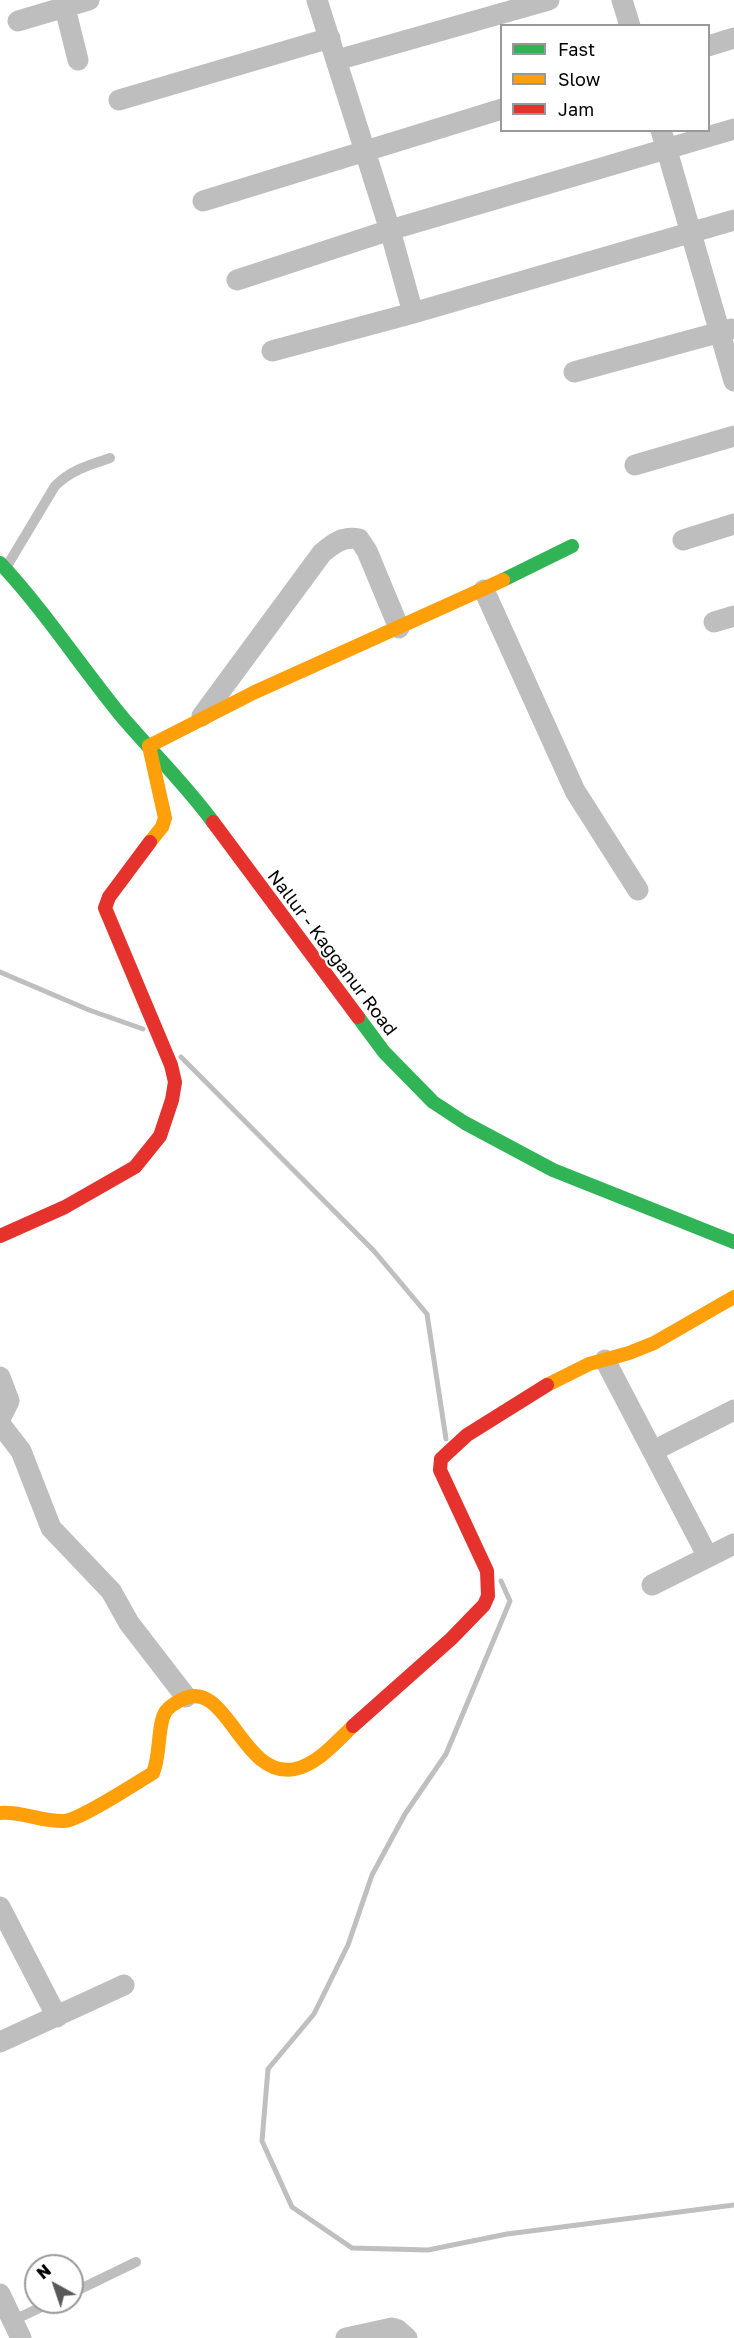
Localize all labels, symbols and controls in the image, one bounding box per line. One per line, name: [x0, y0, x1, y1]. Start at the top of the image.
legend: [500, 24, 710, 132]
text: Fast: [558, 38, 595, 60]
text: Slow: [558, 68, 600, 90]
text: Jam: [558, 98, 594, 120]
street label: Nallur - Kagganur Road: [263, 866, 401, 1040]
north arrow: [24, 2254, 84, 2314]
text: N: [33, 2260, 55, 2283]

